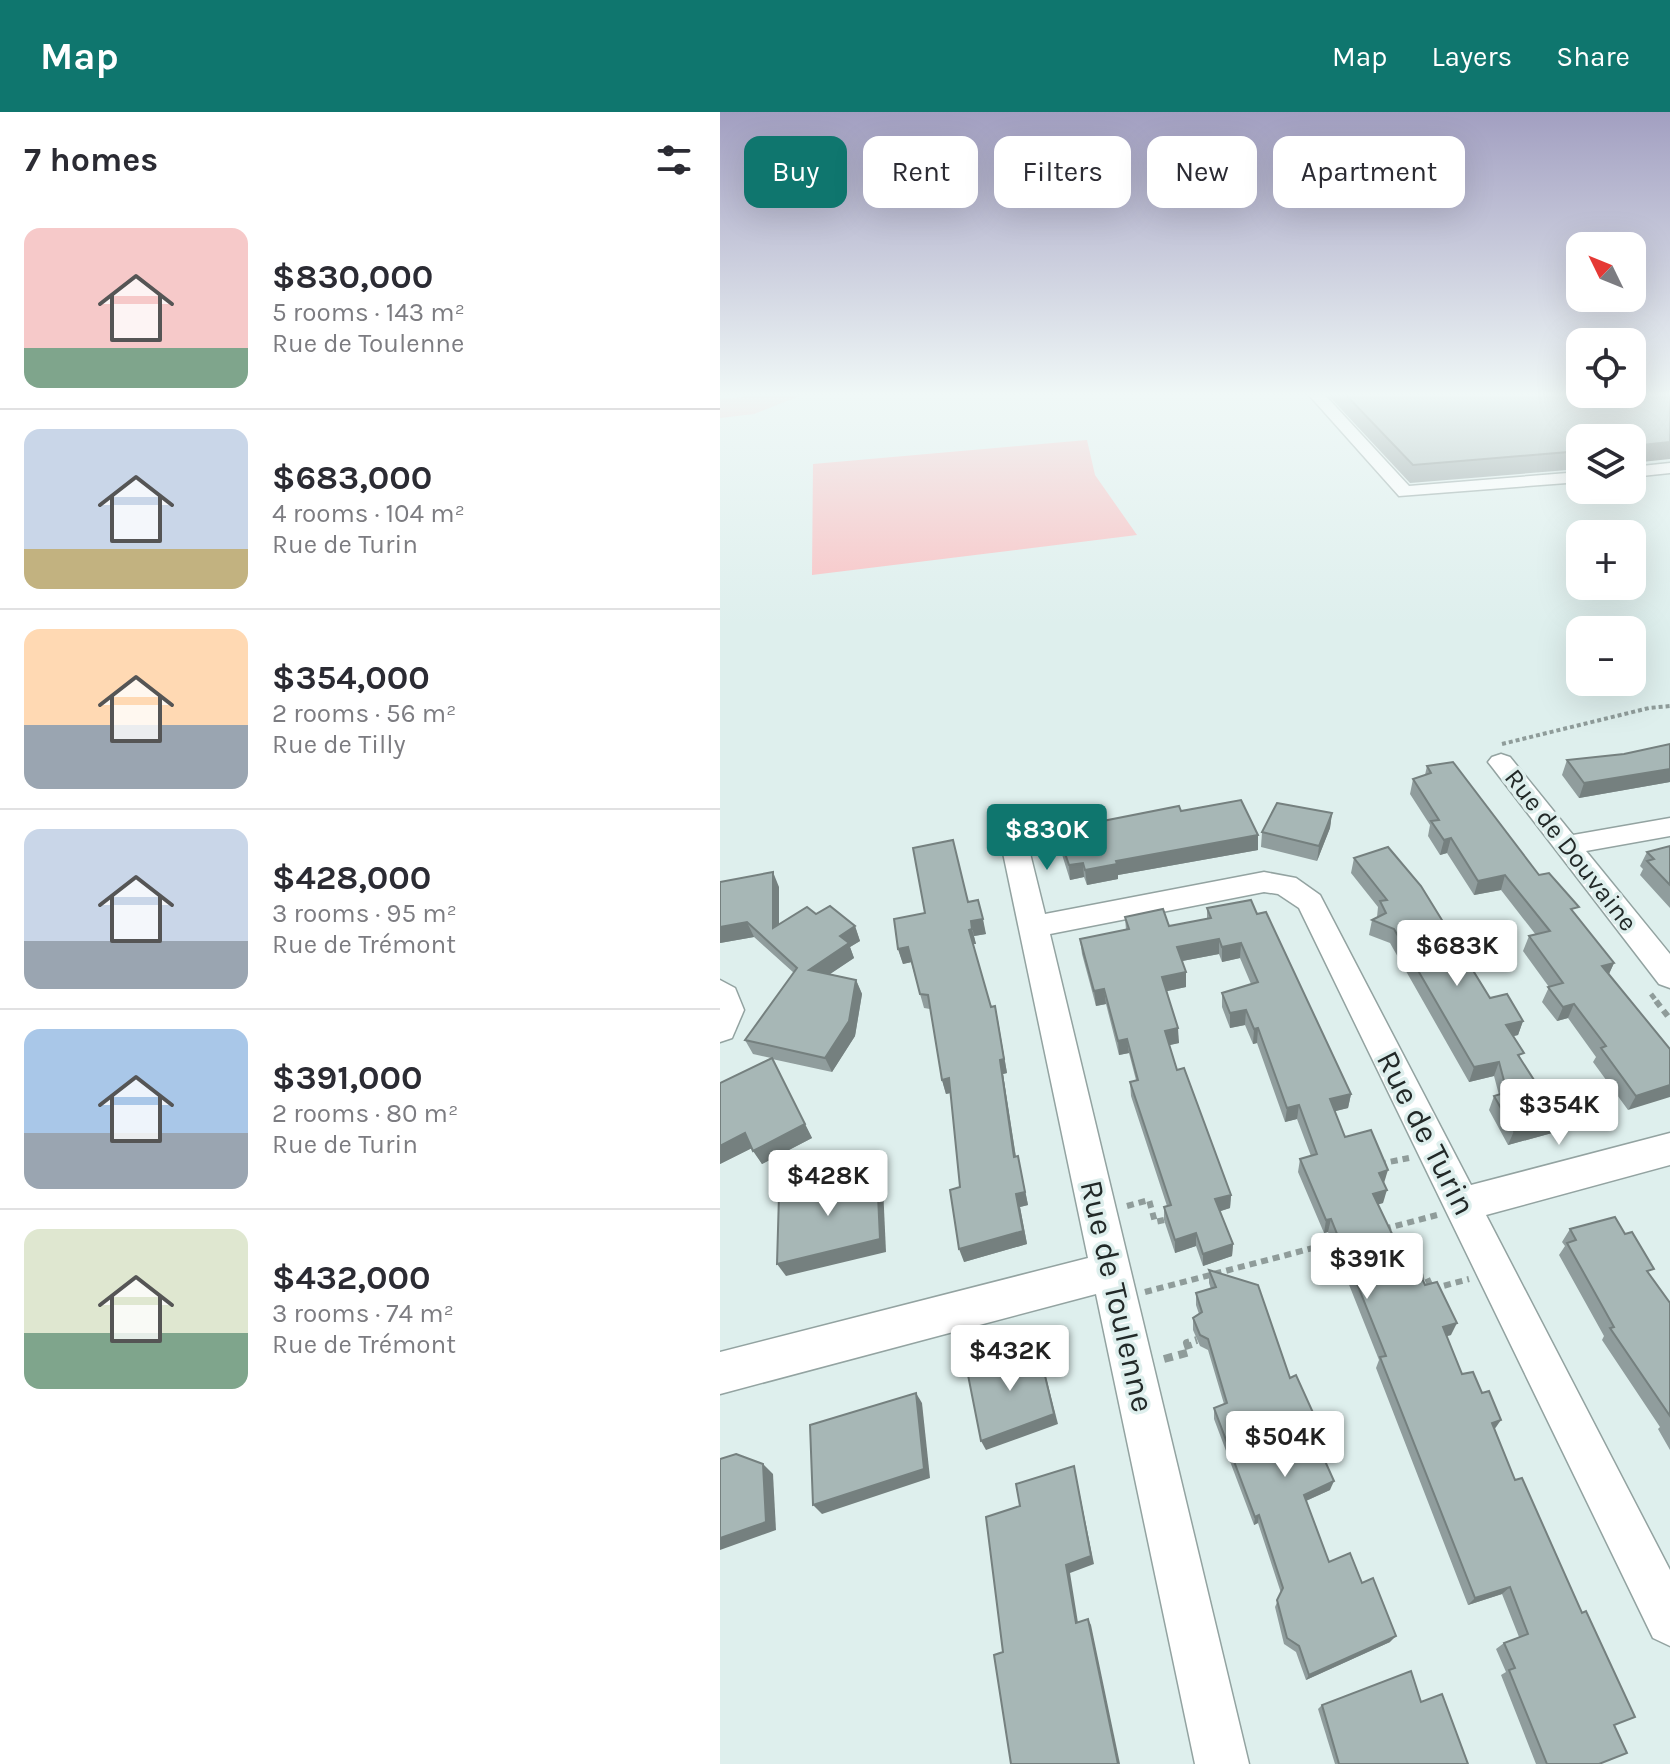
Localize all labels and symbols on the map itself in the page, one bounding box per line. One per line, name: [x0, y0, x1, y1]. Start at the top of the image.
north arrow: [1566, 232, 1646, 312]
street label: Rue de Douvaine: [1498, 763, 1644, 937]
pin: $830K: [991, 804, 1103, 872]
pin: $683K: [1401, 920, 1513, 988]
street label: Rue de Turin: [1369, 1045, 1483, 1221]
pin: $354K: [1503, 1079, 1615, 1147]
pin: $428K: [772, 1150, 884, 1218]
street label: Rue de Toulenne: [1072, 1176, 1162, 1416]
pin: $391K: [1311, 1233, 1423, 1301]
pin: $432K: [954, 1325, 1066, 1393]
pin: $504K: [1229, 1411, 1341, 1479]

